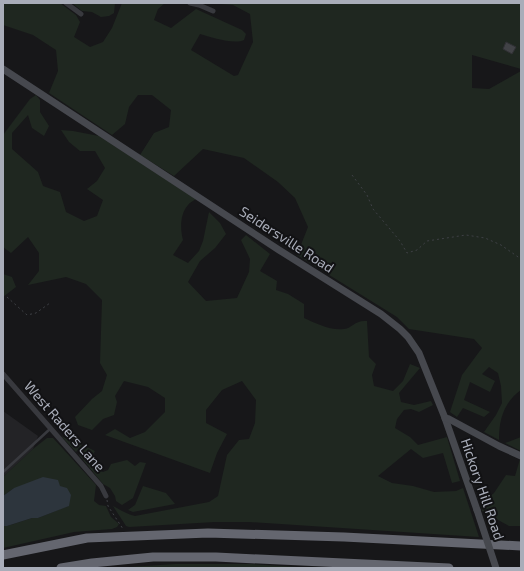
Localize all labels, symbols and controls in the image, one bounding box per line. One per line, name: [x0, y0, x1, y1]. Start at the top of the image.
street label: Seidersville Road: [237, 202, 337, 276]
street label: West Raders Lane: [21, 377, 109, 475]
street label: Hickory Hill Road: [458, 436, 508, 542]

